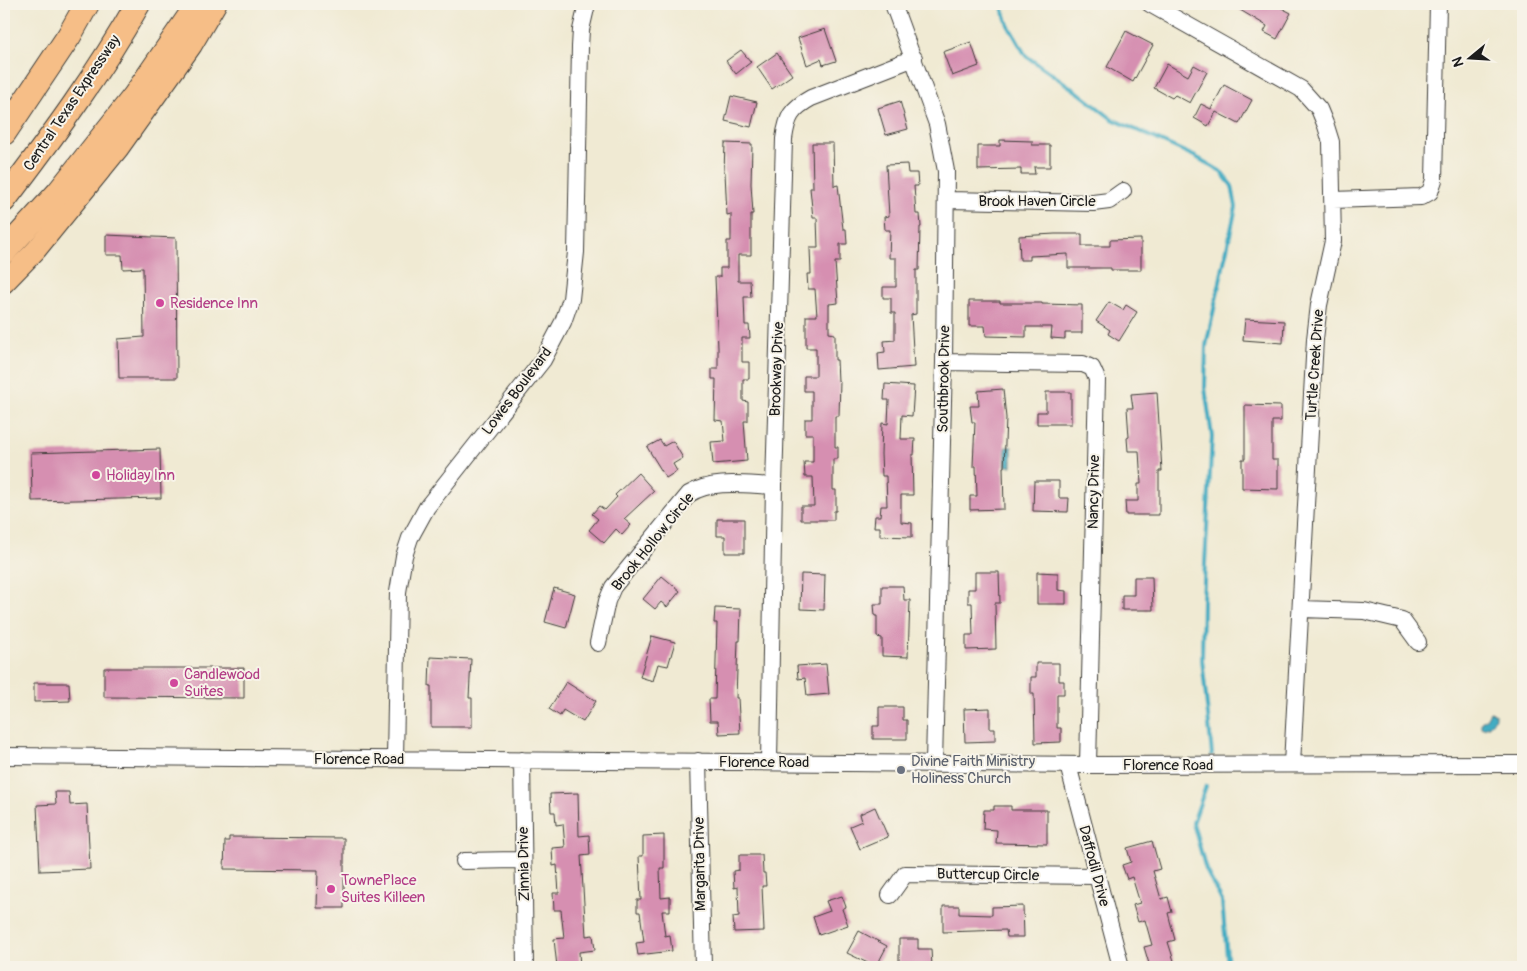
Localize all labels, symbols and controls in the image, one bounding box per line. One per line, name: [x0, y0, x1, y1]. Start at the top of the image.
street label: Central Texas Expressway: [19, 31, 125, 175]
north arrow: [1444, 32, 1494, 82]
text: N: [1449, 55, 1468, 69]
street label: Brook Haven Circle: [978, 192, 1096, 211]
place label: Residence Inn: [170, 294, 258, 313]
marker: Residence Inn: [154, 297, 166, 309]
street label: Turtle Creek Drive: [1302, 308, 1328, 421]
street label: Brookway Drive: [766, 321, 788, 417]
street label: Southbrook Drive: [934, 324, 954, 433]
street label: Lowes Boulevard: [478, 343, 556, 439]
street label: Nancy Drive: [1084, 454, 1104, 529]
place label: Holiday Inn: [106, 466, 175, 485]
marker: Holiday Inn: [90, 469, 102, 481]
street label: Brook Hollow Circle: [608, 489, 699, 595]
place label: Candlewood Suites: [184, 665, 260, 701]
marker: Candlewood Suites: [168, 677, 180, 689]
street label: Florence Road: [314, 750, 404, 769]
place label: Divine Faith Ministry Holiness Church: [911, 752, 1036, 788]
street label: Florence Road: [719, 753, 809, 772]
street label: Florence Road: [1123, 756, 1213, 775]
marker: Divine Faith Ministry Holiness Church: [895, 764, 907, 776]
street label: Margarita Drive: [690, 816, 710, 911]
street label: Daffodil Drive: [1074, 823, 1114, 909]
street label: Zinnia Drive: [514, 826, 534, 901]
street label: Buttercup Circle: [937, 865, 1040, 885]
place label: TownePlace Suites Killeen: [341, 871, 425, 907]
marker: TownePlace Suites Killeen: [325, 883, 337, 895]

